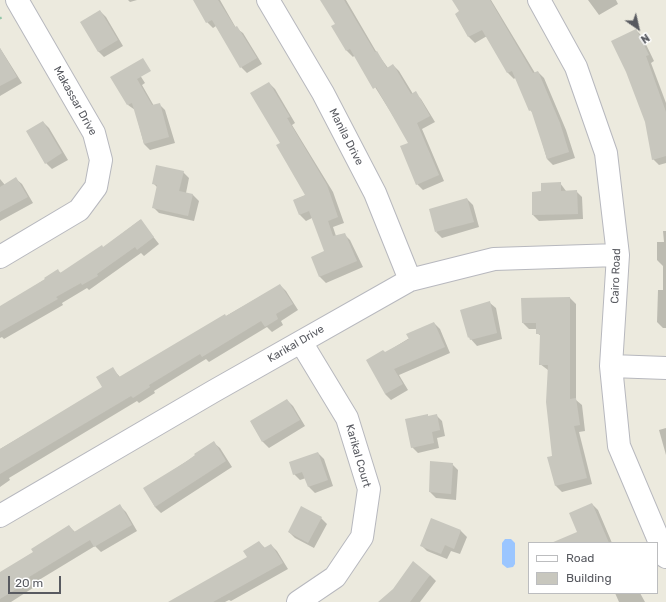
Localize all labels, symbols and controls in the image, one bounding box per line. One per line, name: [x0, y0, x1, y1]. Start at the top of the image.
north arrow: [618, 8, 658, 48]
text: N: [638, 31, 652, 46]
street label: Makassar Drive: [51, 64, 99, 138]
street label: Manila Drive: [326, 106, 366, 168]
street label: Cairo Road: [608, 248, 624, 304]
street label: Karikal Drive: [265, 323, 327, 365]
street label: Karikal Court: [343, 423, 373, 489]
legend: [528, 542, 658, 594]
text: Road: [566, 551, 594, 565]
scale bar: [10, 568, 63, 594]
text: Building: [566, 571, 612, 585]
text: 20 m: [15, 576, 43, 590]

